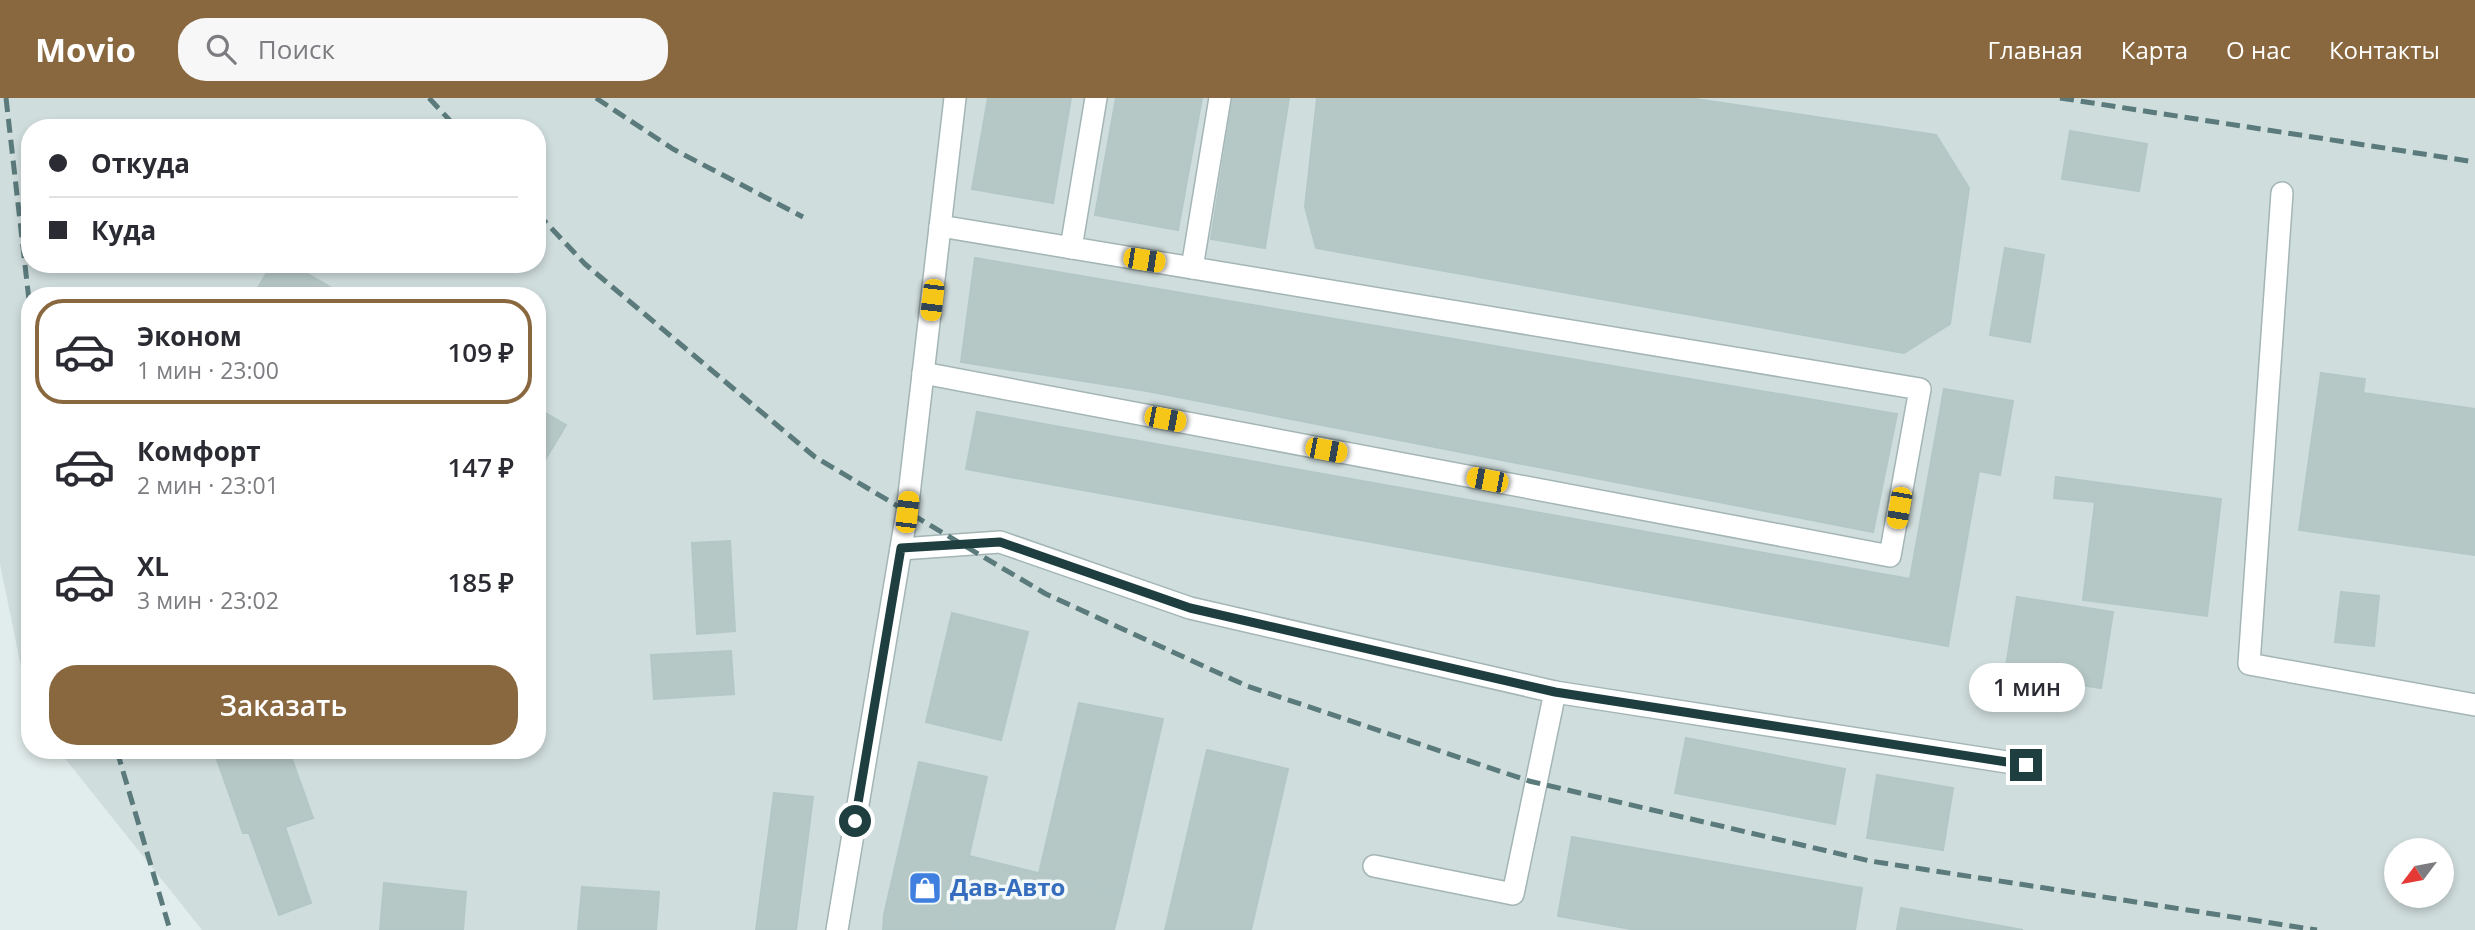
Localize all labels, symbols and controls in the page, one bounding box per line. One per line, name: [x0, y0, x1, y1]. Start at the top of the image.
search box: [178, 18, 668, 81]
text: Movio: [35, 27, 136, 72]
icon: search: [202, 30, 240, 68]
text: Поиск: [258, 31, 335, 67]
text: Главная: [1988, 33, 2083, 66]
text: Карта: [2121, 33, 2188, 66]
text: О нас: [2226, 33, 2291, 66]
text: Контакты: [2329, 33, 2440, 66]
text: Откуда: [91, 145, 190, 181]
text: Куда: [91, 212, 156, 248]
car: [1122, 246, 1167, 274]
car: [920, 278, 945, 322]
text: Эконом: [137, 318, 242, 354]
icon: car: [53, 320, 116, 383]
text: 109 ₽: [448, 334, 514, 370]
text: 1 мин · 23:00: [137, 354, 279, 386]
car: [1143, 405, 1188, 433]
text: Комфорт: [137, 433, 261, 469]
icon: car: [53, 435, 116, 498]
car: [1304, 436, 1349, 464]
text: 147 ₽: [448, 449, 514, 485]
car: [1465, 466, 1510, 494]
text: 2 мин · 23:01: [137, 469, 279, 501]
car: [1886, 485, 1913, 531]
car: [895, 490, 920, 534]
text: XL: [137, 548, 169, 584]
icon: car: [53, 550, 116, 613]
text: 185 ₽: [448, 564, 514, 600]
text: 3 мин · 23:02: [137, 584, 279, 616]
callout: 1 мин: [1968, 664, 2084, 712]
button: Заказать: [49, 665, 518, 745]
text: 1 мин: [1993, 671, 2061, 703]
route end: [2010, 749, 2042, 781]
route start: [839, 805, 871, 837]
north arrow: [2384, 838, 2454, 908]
map controls: [2384, 838, 2454, 908]
shop icon: Дав-Авто: [906, 869, 944, 907]
place label: Дав-Авто: [950, 870, 1065, 903]

